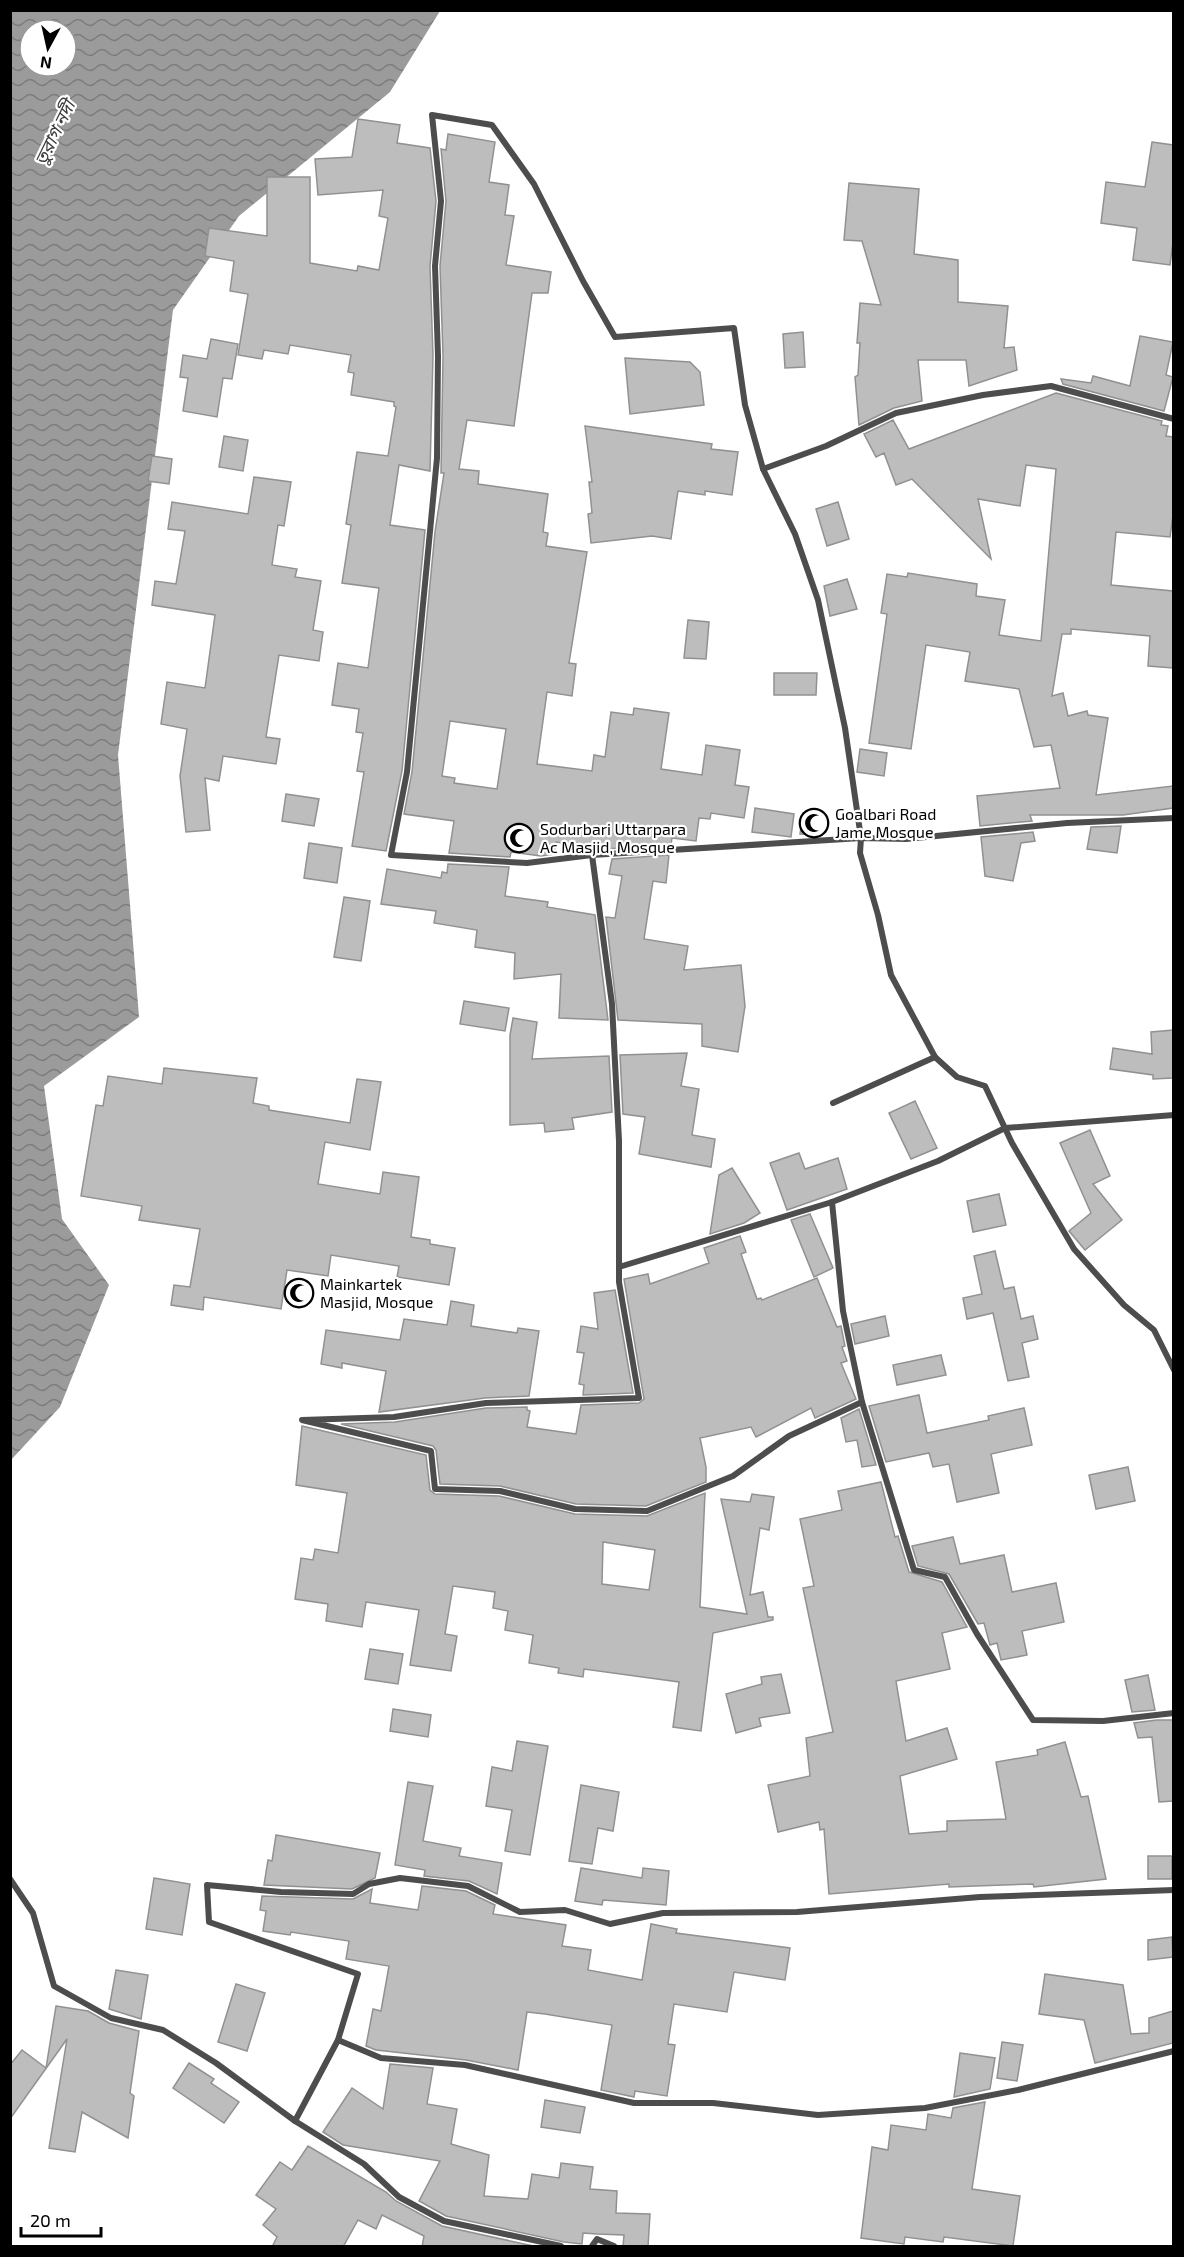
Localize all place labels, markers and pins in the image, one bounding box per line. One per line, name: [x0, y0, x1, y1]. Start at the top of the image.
place label: Goalbari Road Jame Mosque: [835, 804, 936, 841]
mosque icon: Goalbari Road Jame Mosque: [798, 807, 830, 839]
place label: Sodurbari Uttarpara Ac Masjid, Mosque: [540, 819, 686, 857]
mosque icon: Sodurbari Uttarpara Ac Masjid, Mosque: [503, 822, 535, 854]
place label: Mainkartek Masjid, Mosque: [320, 1274, 433, 1312]
mosque icon: Mainkartek Masjid, Mosque: [283, 1277, 315, 1309]

